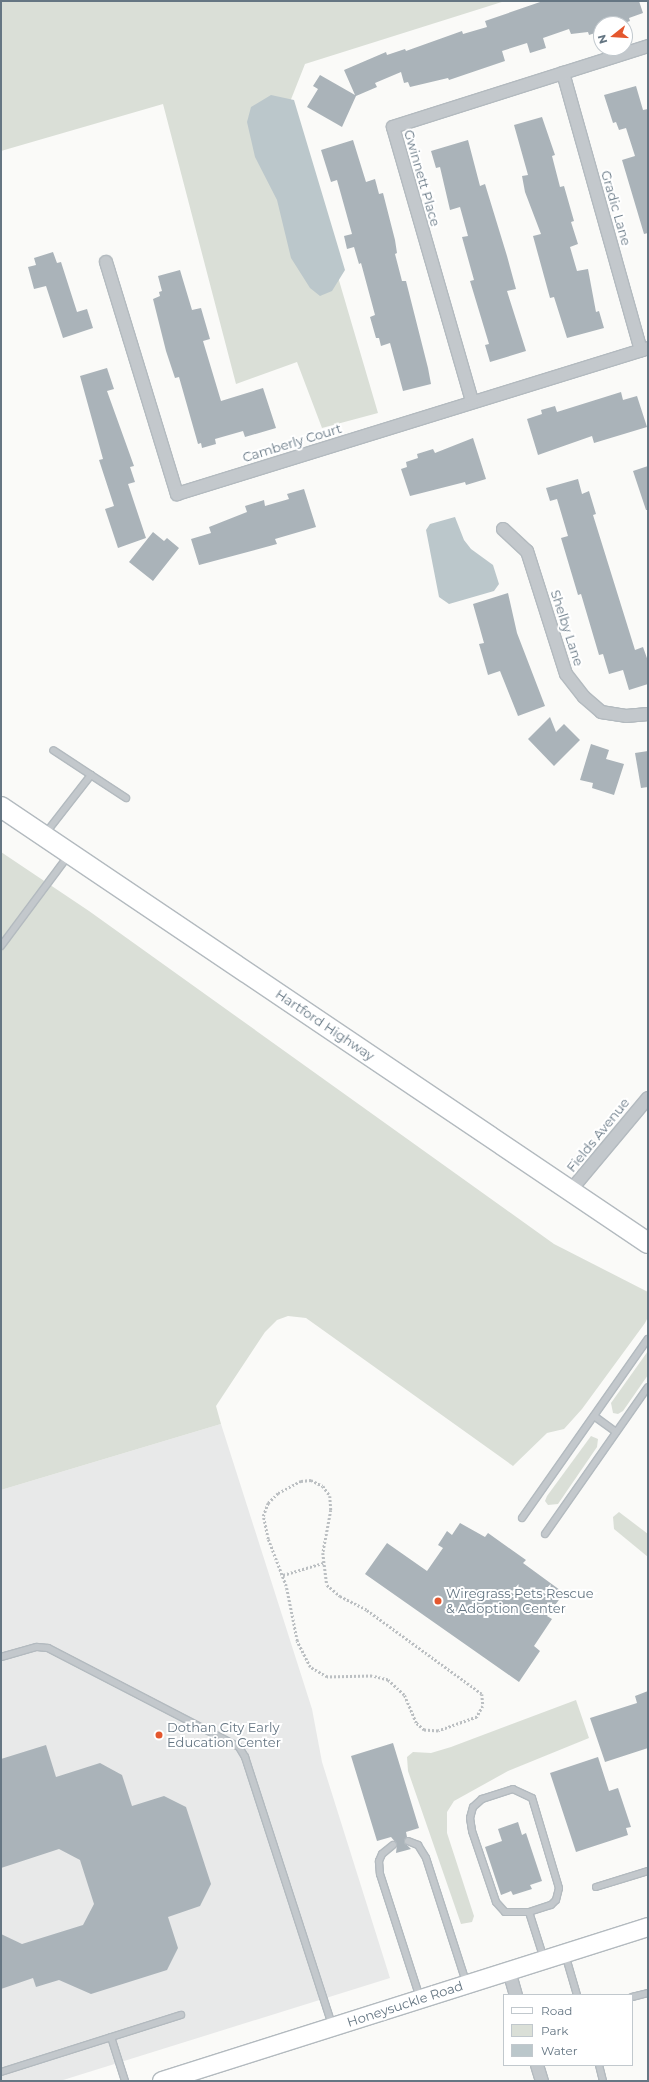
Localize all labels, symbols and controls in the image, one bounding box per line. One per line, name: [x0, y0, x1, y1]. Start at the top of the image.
north arrow: [593, 16, 633, 56]
text: N: [594, 33, 610, 46]
street label: Gwinnett Place: [401, 128, 443, 228]
street label: Gradic Lane: [598, 169, 634, 247]
street label: Camberly Court: [241, 421, 343, 465]
street label: Shelby Lane: [547, 588, 587, 668]
street label: Hartford Highway: [273, 986, 377, 1064]
street label: Fields Avenue: [563, 1095, 633, 1175]
place label: Wiregrass Pets Rescue & Adoption Center: [446, 1586, 594, 1617]
marker: Wiregrass Pets Rescue & Adoption Center: [433, 1596, 443, 1606]
place label: Dothan City Early Education Center: [167, 1720, 281, 1751]
marker: Dothan City Early Education Center: [154, 1730, 164, 1740]
street label: Honeysuckle Road: [345, 1978, 465, 2030]
legend: [503, 1994, 633, 2066]
text: Road: [541, 2003, 572, 2018]
text: Park: [541, 2023, 568, 2038]
text: Water: [541, 2043, 577, 2058]

